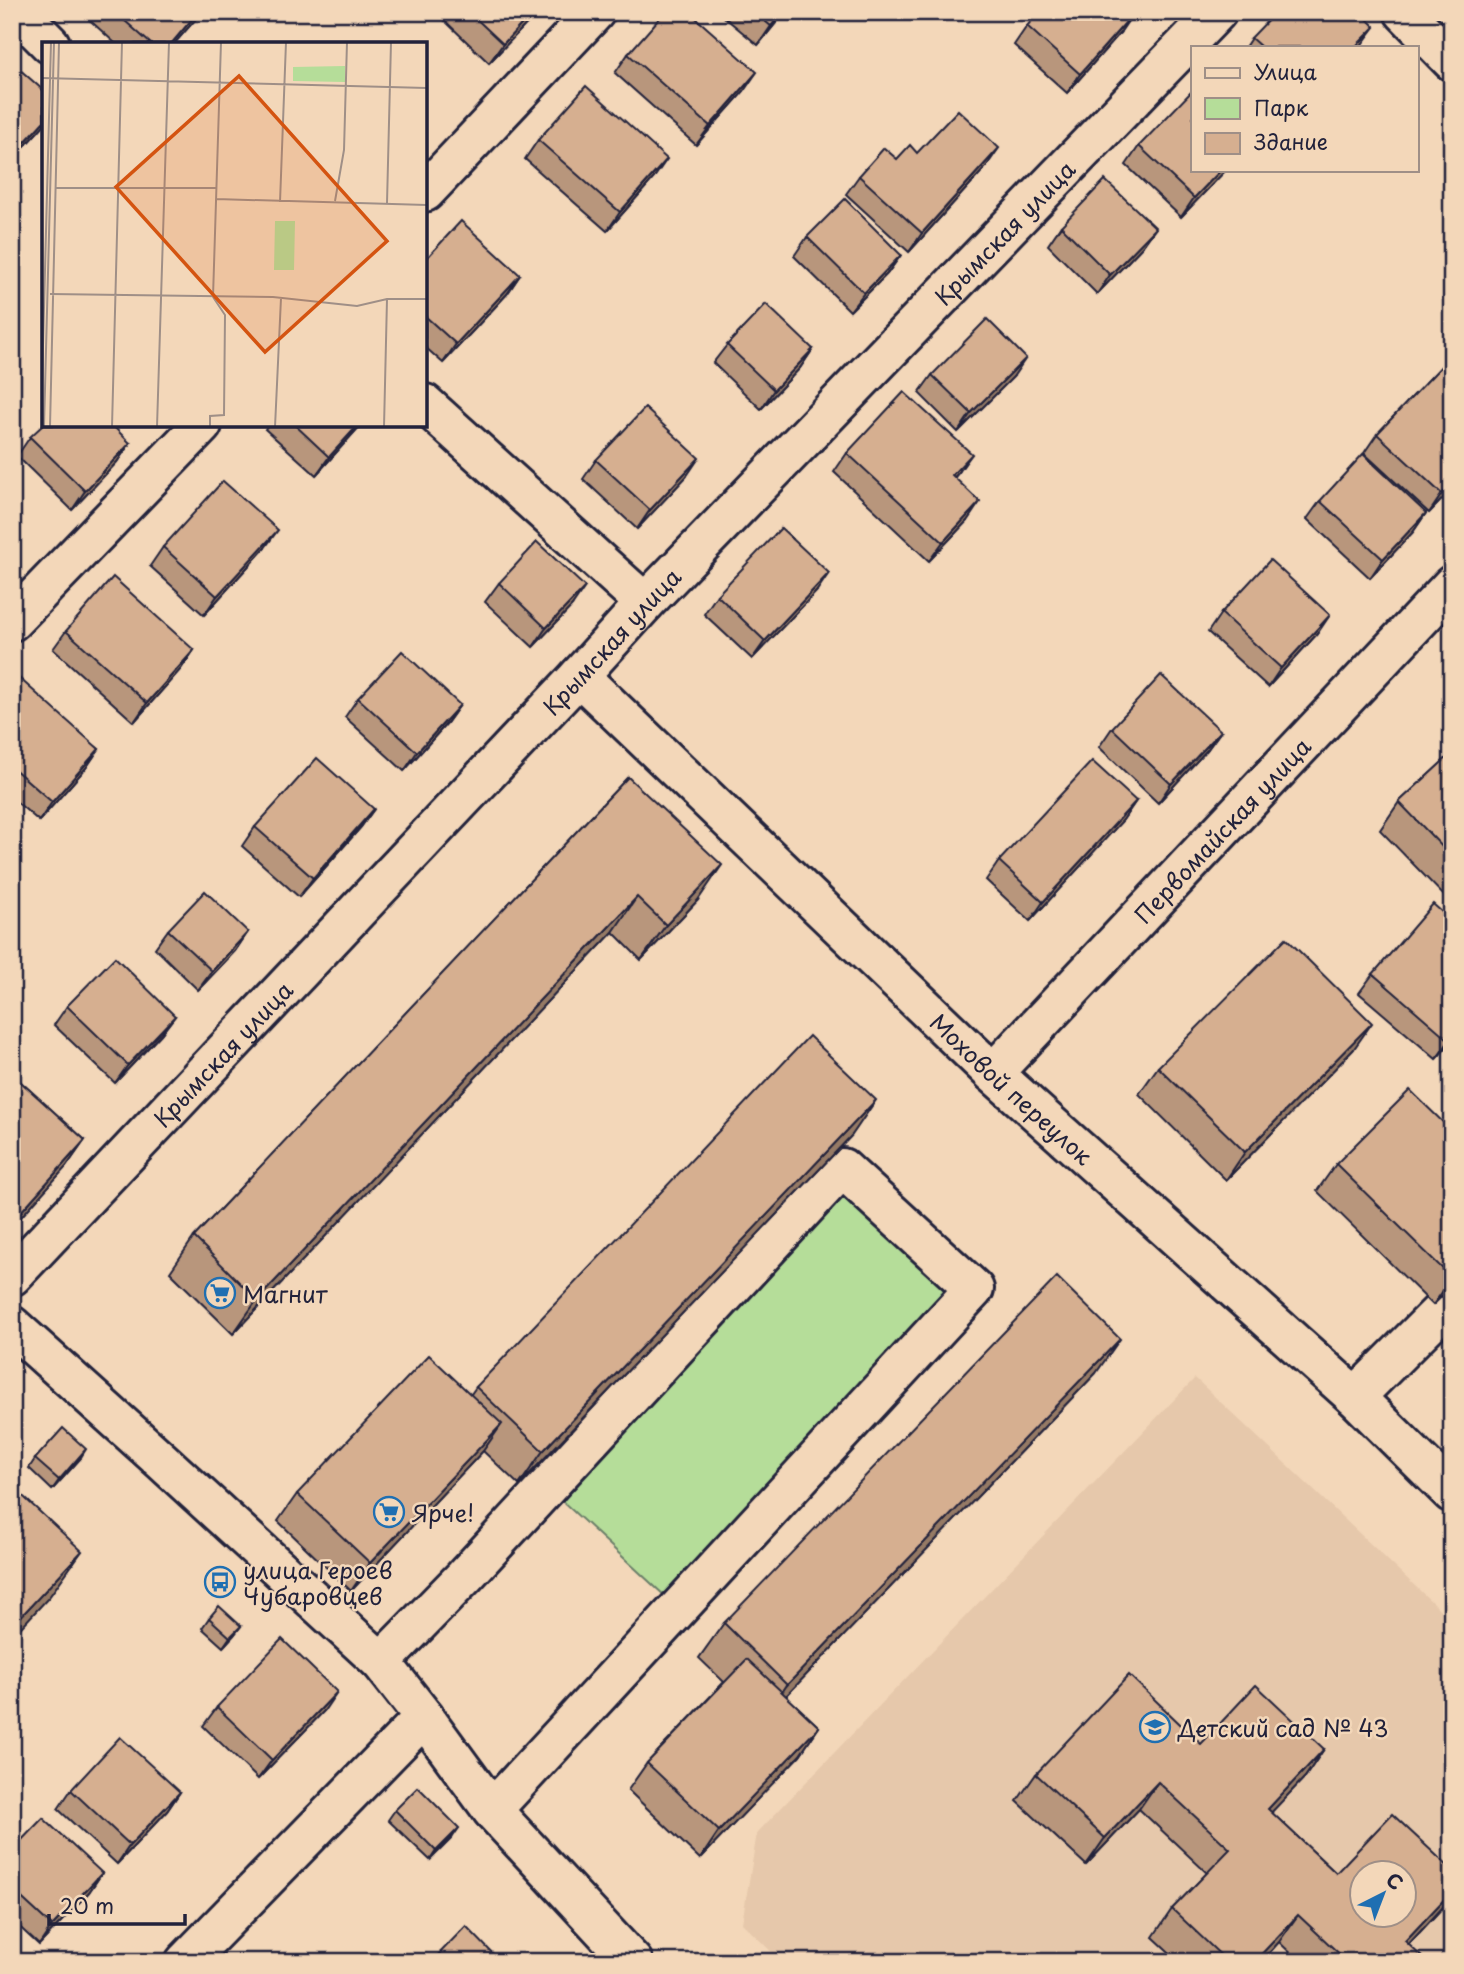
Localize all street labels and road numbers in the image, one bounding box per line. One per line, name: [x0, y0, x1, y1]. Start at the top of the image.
street label: Крымская улица: [925, 151, 1083, 313]
street label: Крымская улица: [534, 559, 689, 723]
street label: Первомайская улица: [1125, 728, 1319, 931]
street label: Крымская улица: [144, 972, 301, 1135]
street label: Моховой переулок: [923, 1005, 1101, 1172]

